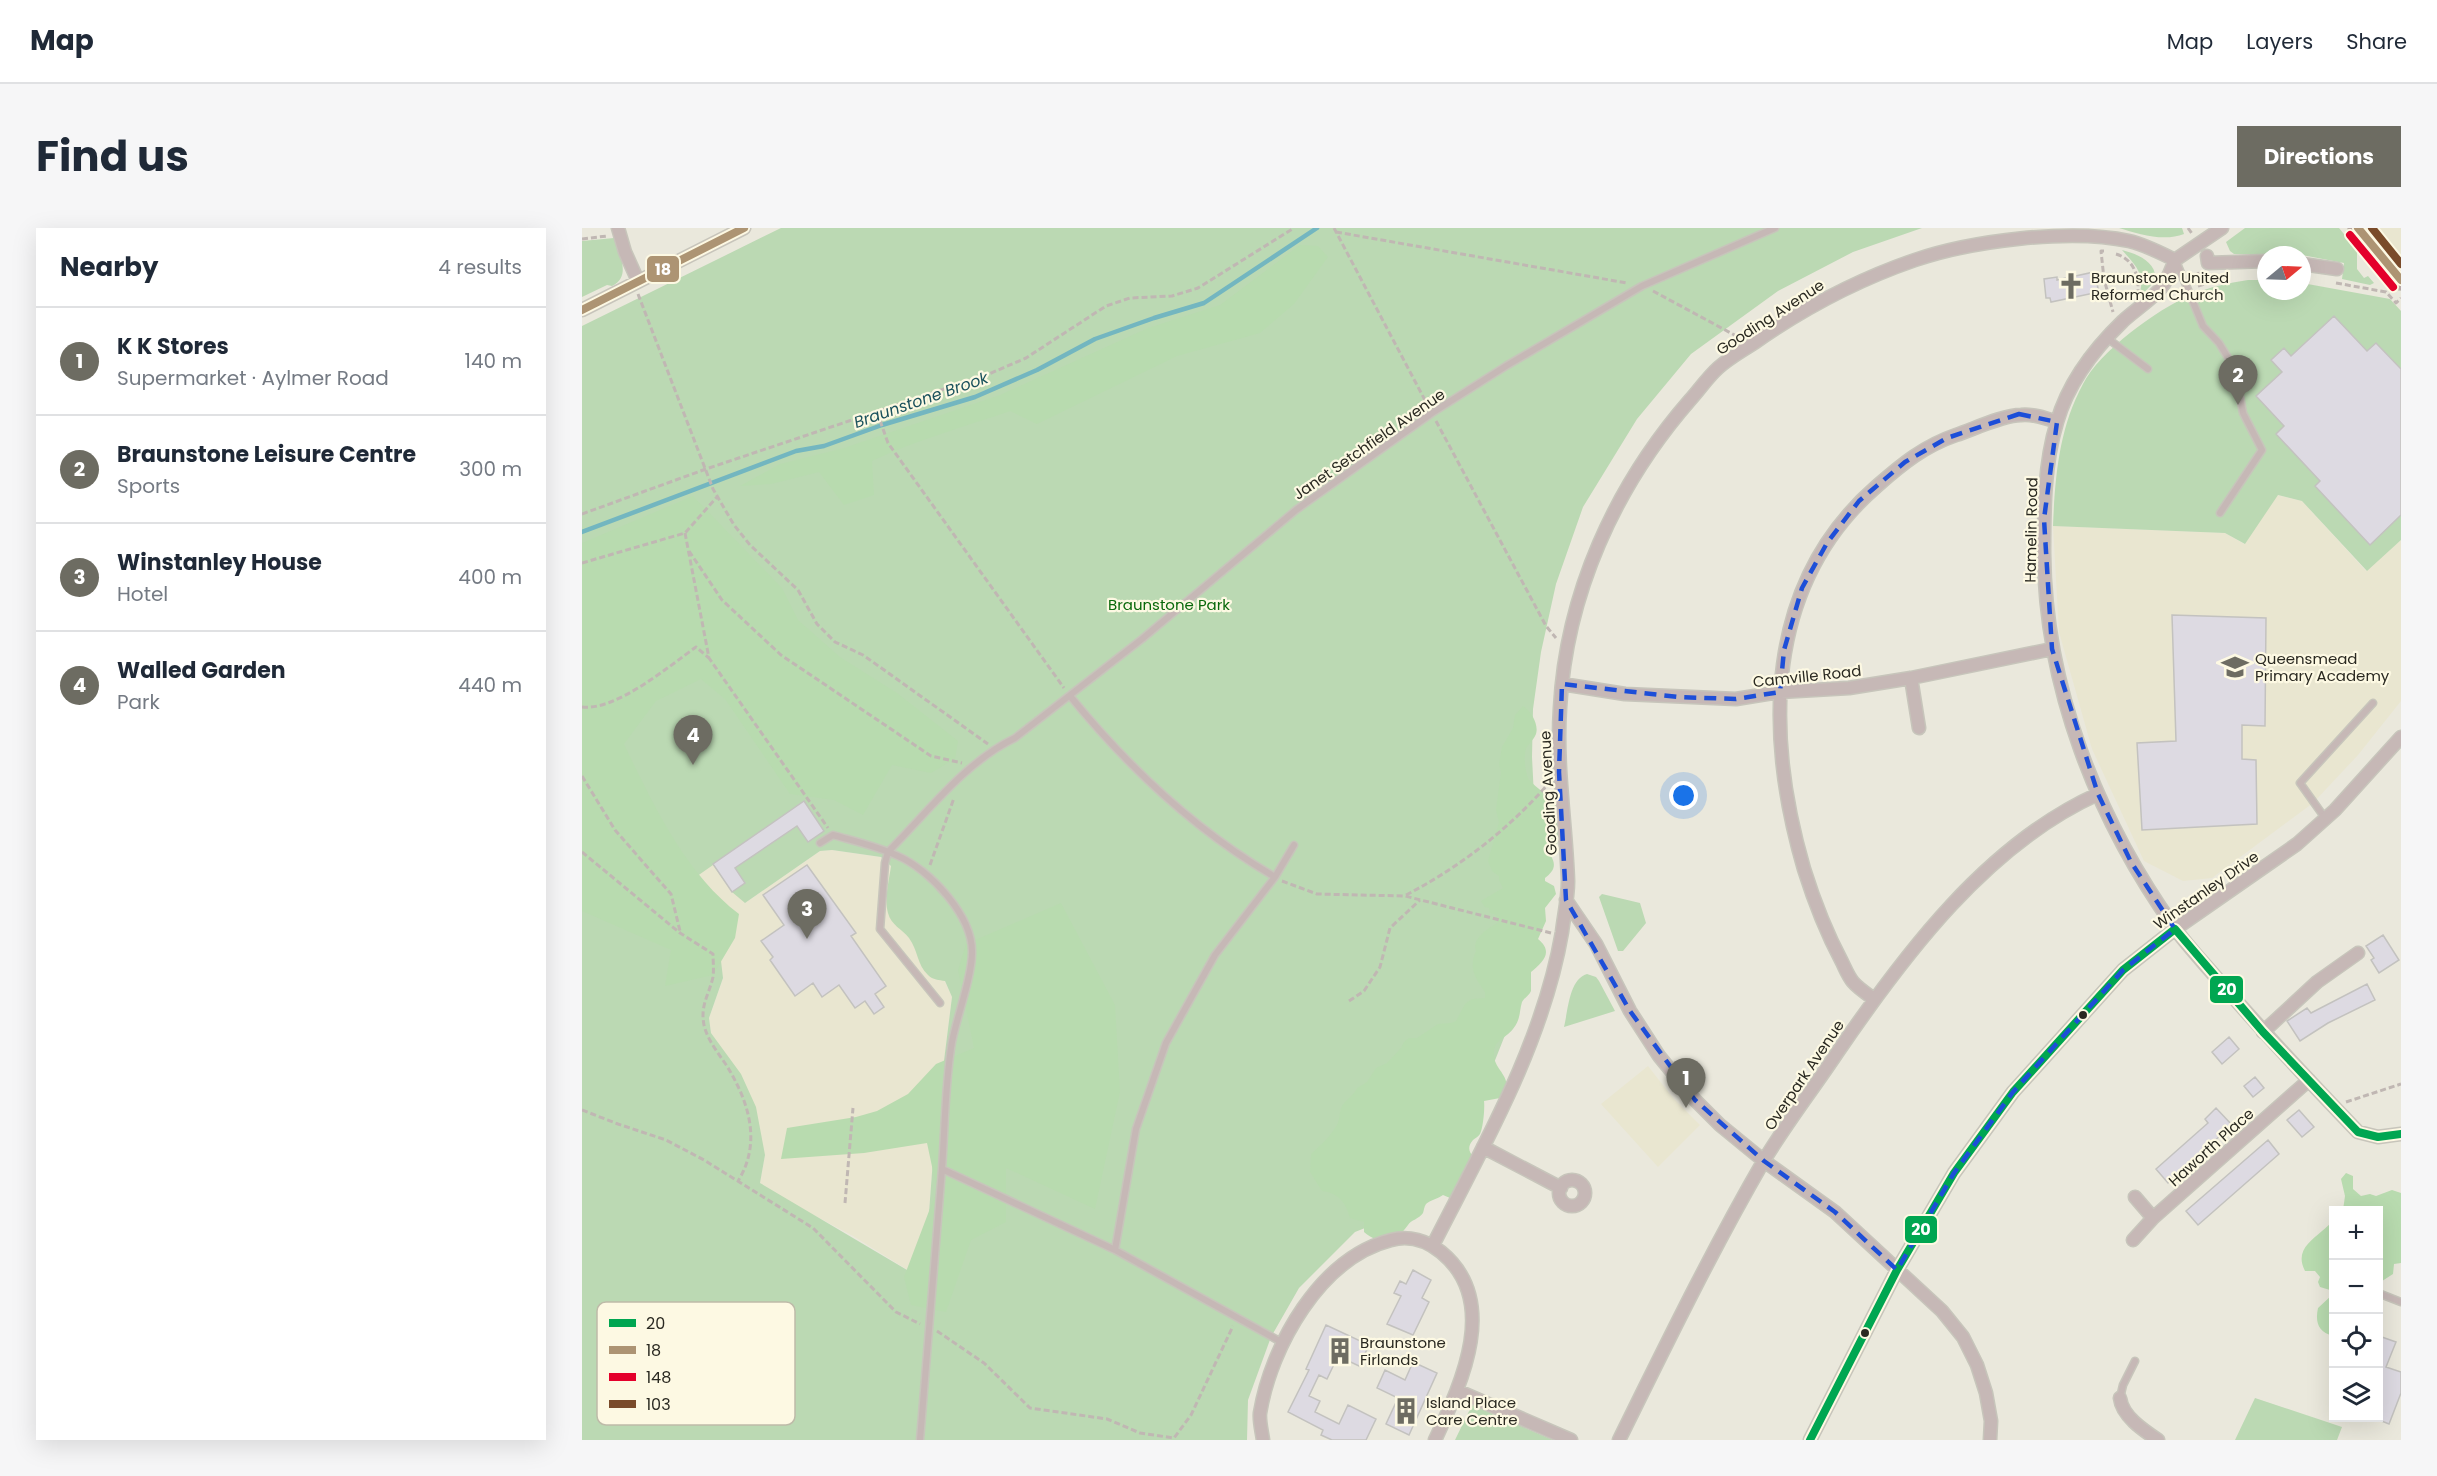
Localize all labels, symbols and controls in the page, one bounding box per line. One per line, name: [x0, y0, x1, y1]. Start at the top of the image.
text: Map: [30, 21, 94, 60]
text: Map: [2167, 27, 2213, 56]
text: Layers: [2246, 27, 2313, 56]
text: Share: [2346, 27, 2407, 56]
button: Directions: [2237, 126, 2401, 187]
text: Find us: [36, 127, 189, 186]
north arrow: [2257, 246, 2311, 300]
text: Nearby: [60, 249, 158, 285]
text: 4 results: [438, 253, 522, 281]
line badge: 18: [646, 255, 680, 283]
text: 18: [655, 258, 671, 281]
place label: Braunstone United Reformed Church: [2091, 267, 2229, 305]
church icon: Braunstone United Reformed Church: [2056, 271, 2086, 301]
street label: Gooding Avenue: [1712, 274, 1828, 360]
text: K K Stores: [117, 331, 229, 362]
text: 1: [76, 347, 83, 375]
text: 140 m: [465, 347, 522, 375]
pin: 2: [2218, 356, 2258, 405]
text: Supermarket · Aylmer Road: [117, 364, 389, 392]
water label: Braunstone Brook: [851, 366, 992, 434]
street label: Janet Setchfield Avenue: [1289, 384, 1449, 504]
text: Braunstone Leisure Centre: [117, 439, 416, 470]
text: 2: [74, 455, 85, 483]
text: 300 m: [459, 455, 522, 483]
text: Sports: [117, 472, 180, 500]
street label: Hamelin Road: [2020, 477, 2042, 583]
text: Winstanley House: [117, 547, 322, 578]
text: 3: [73, 563, 86, 591]
text: 400 m: [458, 563, 522, 591]
text: Hotel: [117, 580, 168, 608]
park label: Braunstone Park: [1108, 594, 1230, 615]
place label: Queensmead Primary Academy: [2255, 648, 2390, 686]
school or university icon: Queensmead Primary Academy: [2220, 652, 2250, 682]
text: Walled Garden: [117, 655, 286, 686]
street label: Camville Road: [1752, 660, 1862, 692]
text: 4: [73, 671, 86, 699]
text: 440 m: [458, 671, 522, 699]
text: Park: [117, 688, 160, 716]
pin: 4: [674, 716, 712, 765]
street label: Gooding Avenue: [1534, 730, 1562, 856]
your location: [1669, 781, 1698, 810]
street label: Winstanley Drive: [2149, 846, 2263, 934]
pin: 3: [788, 890, 826, 939]
line badge: 20: [2209, 975, 2244, 1004]
text: 20: [2217, 978, 2237, 1001]
unlabelled marker: [2077, 1009, 2089, 1021]
street label: Overpark Avenue: [1759, 1016, 1849, 1134]
pin: 1: [1666, 1058, 1706, 1108]
street label: Haworth Place: [2164, 1103, 2258, 1191]
map controls: [2329, 1206, 2383, 1422]
button: +: [2329, 1206, 2383, 1260]
line badge: 20: [1904, 1215, 1938, 1244]
text: 20: [1911, 1218, 1931, 1241]
button: −: [2329, 1260, 2383, 1314]
legend: [597, 1302, 795, 1425]
text: 20: [646, 1312, 665, 1335]
button: locate: [2329, 1314, 2383, 1368]
unlabelled marker: [1859, 1327, 1871, 1339]
place label: Braunstone Firlands: [1360, 1332, 1446, 1370]
building icon: Braunstone Firlands: [1325, 1336, 1355, 1366]
text: 18: [646, 1339, 661, 1362]
text: 148: [646, 1366, 671, 1389]
button: layers: [2329, 1368, 2383, 1422]
place label: Island Place Care Centre: [1426, 1392, 1517, 1430]
text: 103: [646, 1393, 671, 1416]
building icon: Island Place Care Centre: [1391, 1396, 1421, 1426]

